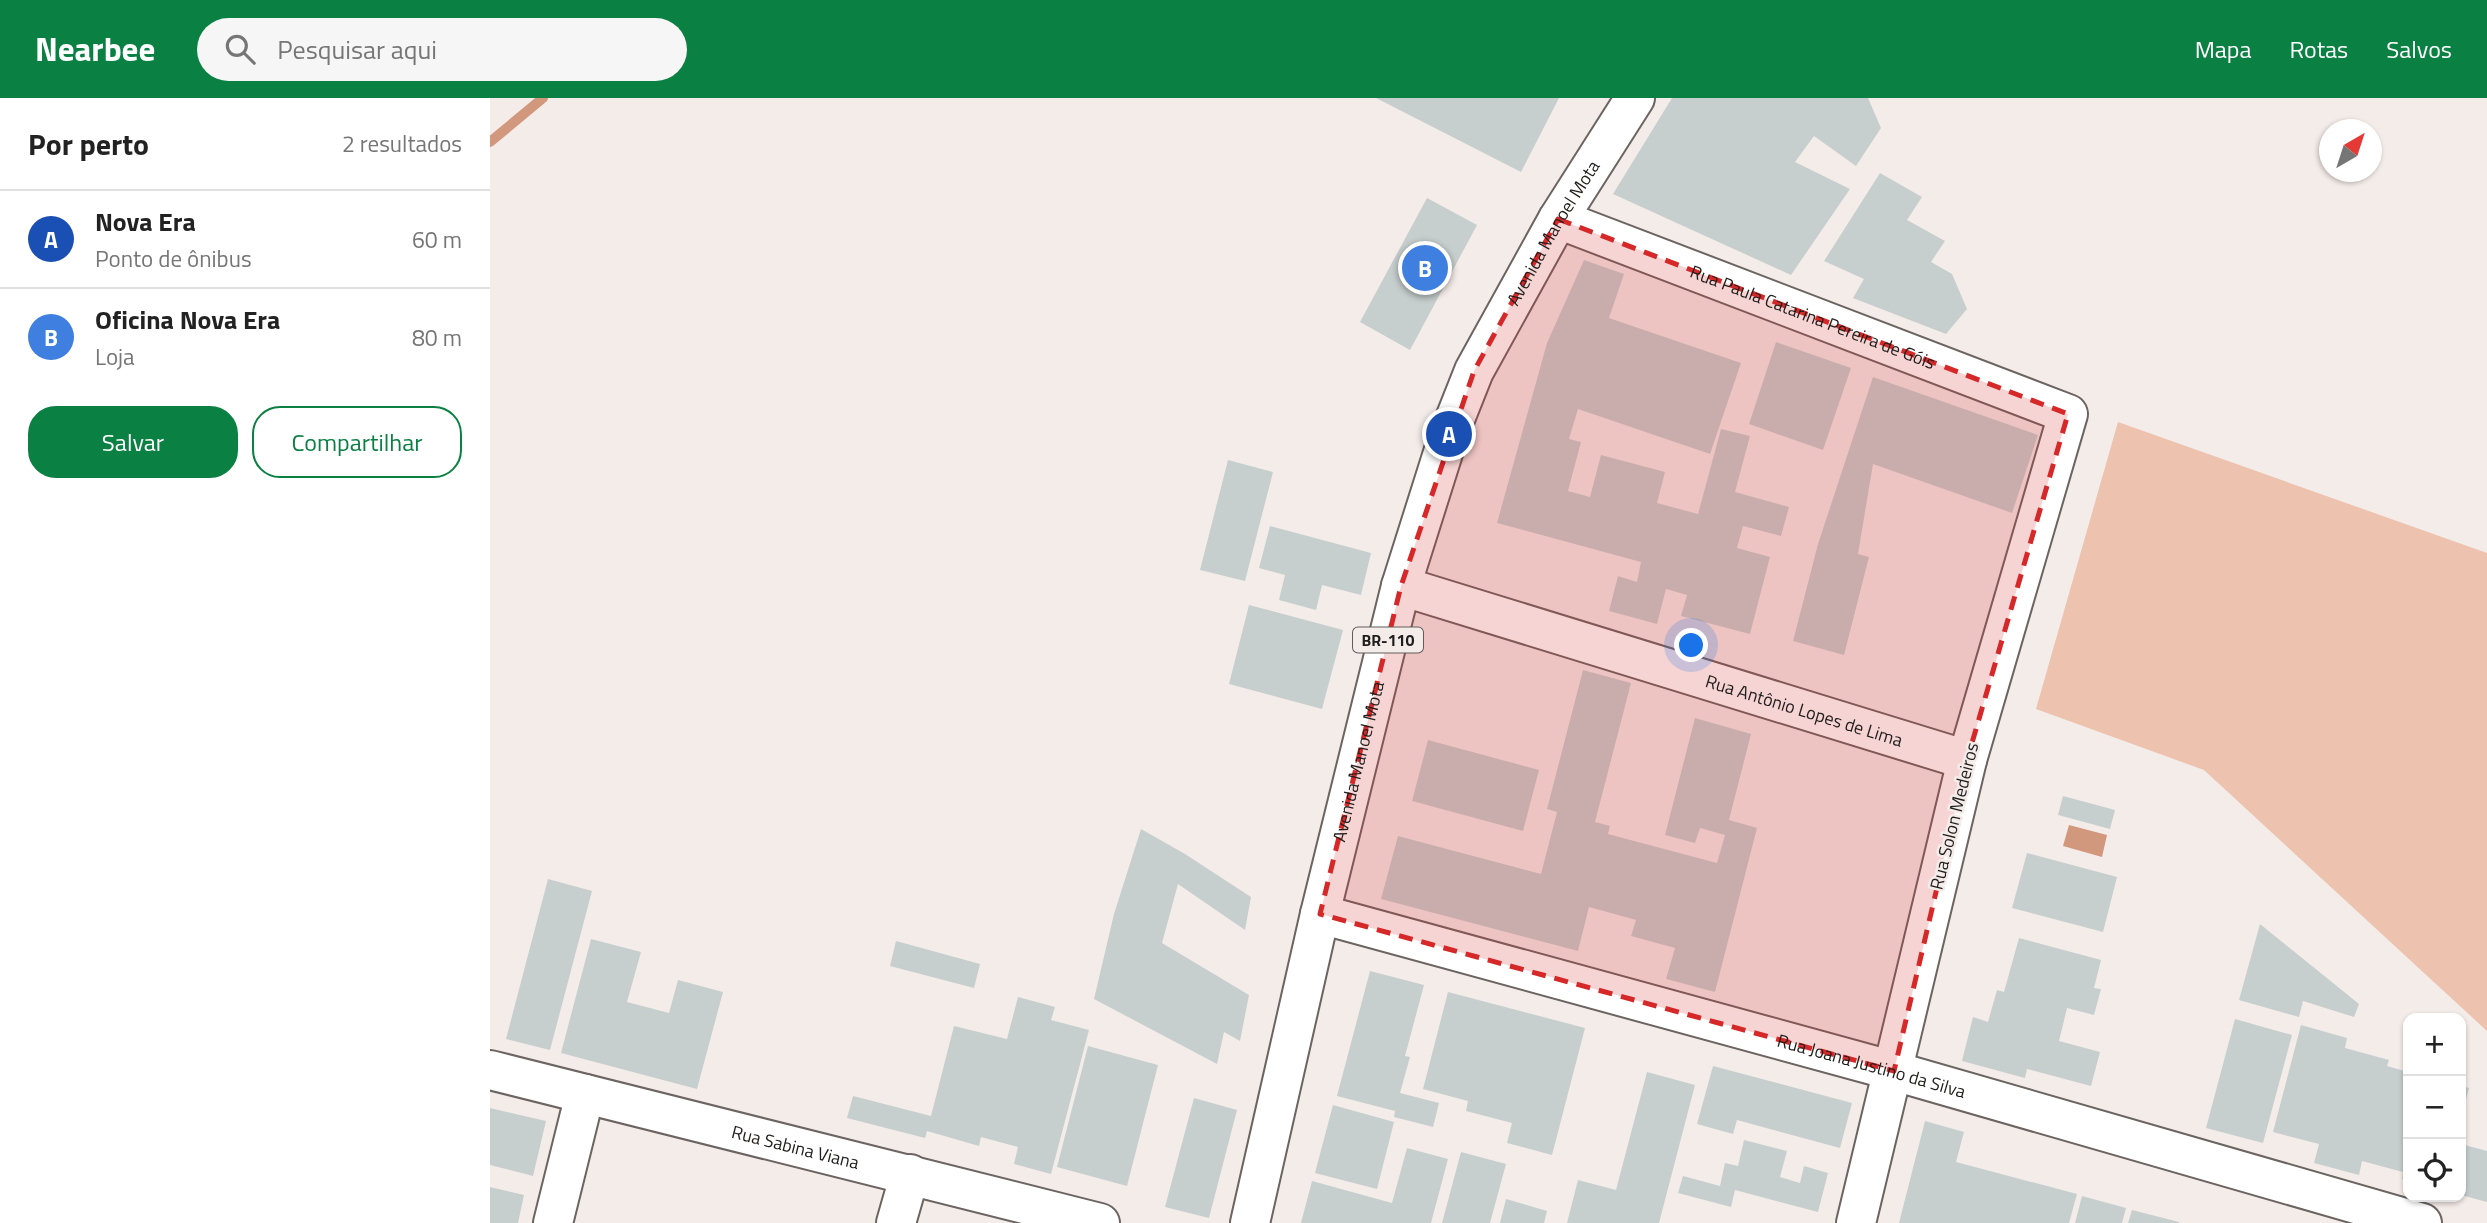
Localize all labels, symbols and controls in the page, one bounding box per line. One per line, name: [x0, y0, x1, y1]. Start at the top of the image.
search box: [197, 18, 687, 81]
text: Nearbee: [35, 24, 155, 74]
icon: search: [221, 30, 259, 68]
text: Pesquisar aqui: [277, 30, 437, 69]
text: Mapa: [2195, 31, 2251, 67]
text: Rotas: [2289, 31, 2348, 67]
text: Salvos: [2386, 31, 2452, 67]
north arrow: [2319, 119, 2382, 182]
text: Por perto: [28, 121, 149, 167]
text: 2 resultados: [342, 126, 462, 161]
street label: Avenida Manoel Mota: [1499, 155, 1606, 310]
text: Nova Era: [95, 202, 196, 241]
text: A: [44, 222, 58, 257]
text: 60 m: [412, 222, 462, 257]
text: Ponto de ônibus: [95, 241, 252, 276]
pin: B: [1402, 242, 1448, 294]
street label: Rua Paula Catarina Pereira de Góis: [1686, 257, 1940, 376]
text: Oficina Nova Era: [95, 300, 280, 339]
text: B: [44, 320, 58, 355]
text: 80 m: [412, 320, 462, 355]
text: Loja: [95, 339, 135, 374]
button: Salvar: [28, 406, 238, 478]
button: Compartilhar: [252, 406, 462, 478]
pin: A: [1426, 408, 1472, 460]
road number: BR-110: [1353, 628, 1423, 652]
your location: [1674, 628, 1708, 662]
street label: Rua Antônio Lopes de Lima: [1702, 667, 1906, 753]
street label: Avenida Manoel Mota: [1325, 678, 1391, 845]
street label: Rua Solon Medeiros: [1923, 740, 1985, 892]
map controls: [2403, 1013, 2466, 1202]
button: +: [2403, 1013, 2466, 1076]
street label: Rua Joana Justino da Silva: [1774, 1026, 1969, 1104]
button: −: [2403, 1076, 2466, 1139]
street label: Rua Sabina Viana: [729, 1118, 862, 1176]
button: locate: [2403, 1139, 2466, 1202]

